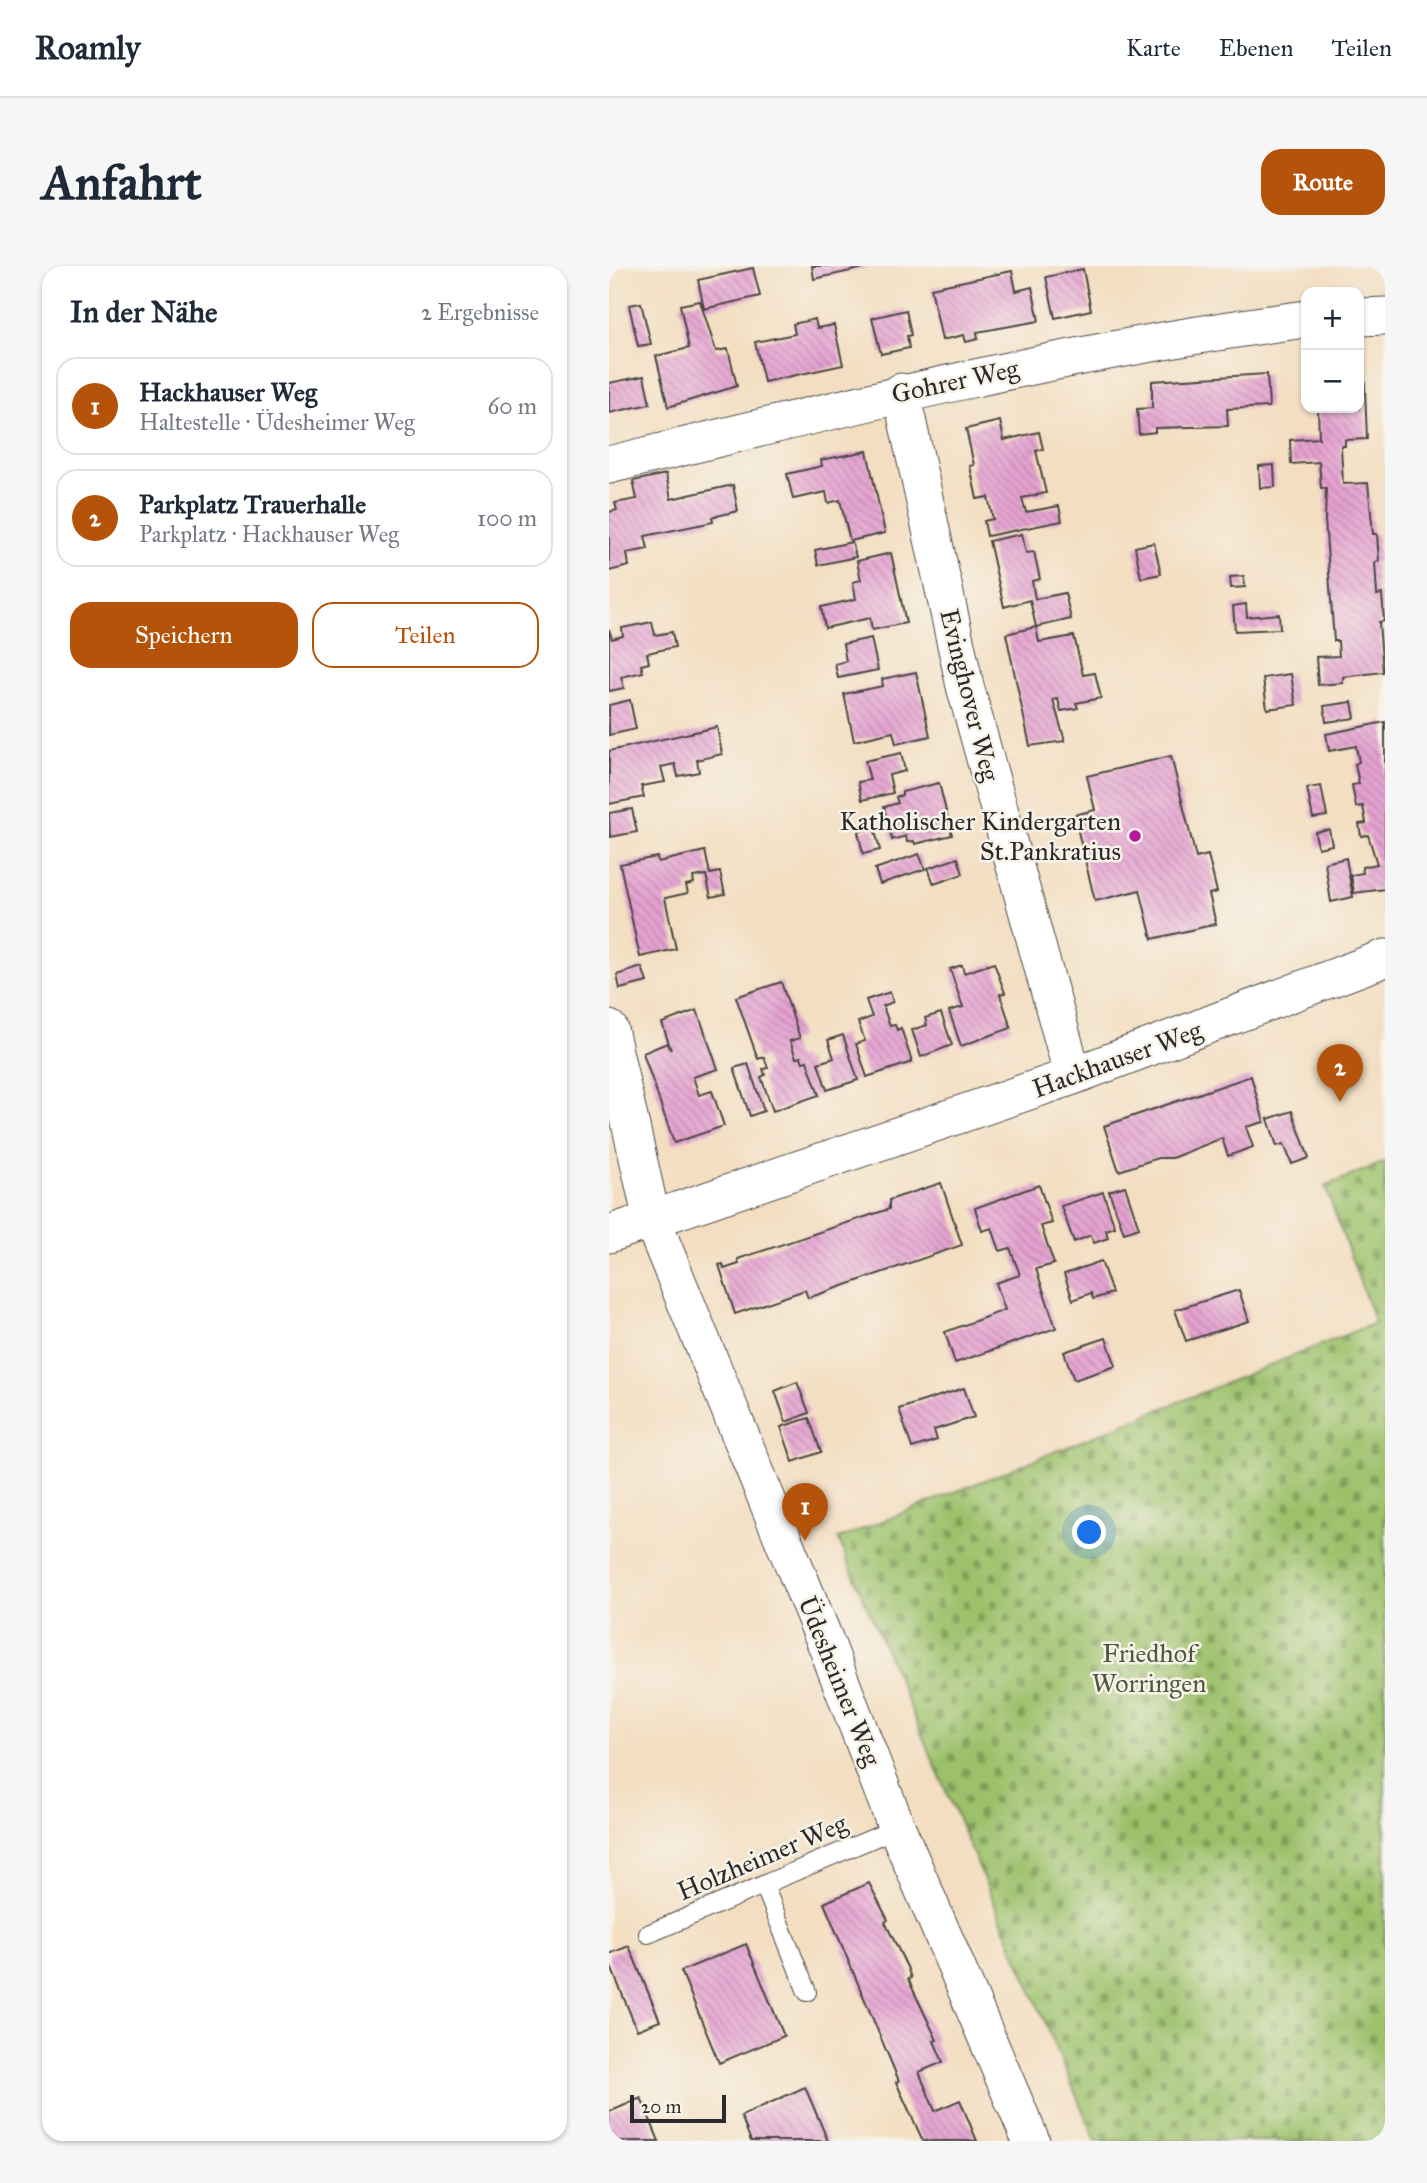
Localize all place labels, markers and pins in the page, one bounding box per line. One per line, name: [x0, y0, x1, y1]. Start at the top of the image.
place label: Katholischer Kindergarten St.Pankratius: [839, 805, 1121, 867]
marker: Katholischer Kindergarten St.Pankratius: [1127, 828, 1143, 844]
pin: 2: [1317, 1044, 1363, 1102]
pin: 1: [782, 1483, 828, 1541]

